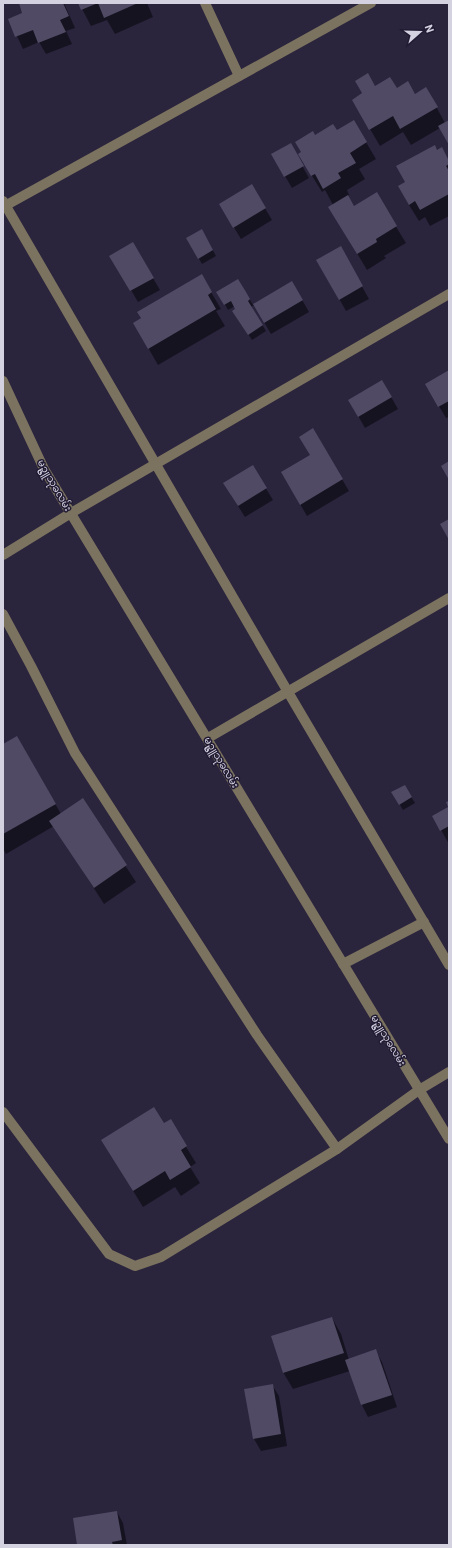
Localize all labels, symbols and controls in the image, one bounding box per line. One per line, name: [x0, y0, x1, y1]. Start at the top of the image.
north arrow: [400, 12, 440, 52]
text: N: [423, 23, 437, 34]
street label: မဥ္ဇူသုခလမ်း: [33, 457, 75, 514]
street label: မဥ္ဇူသုခလမ်း: [199, 734, 243, 791]
street label: မဥ္ဇူသုခလမ်း: [366, 1012, 410, 1069]

